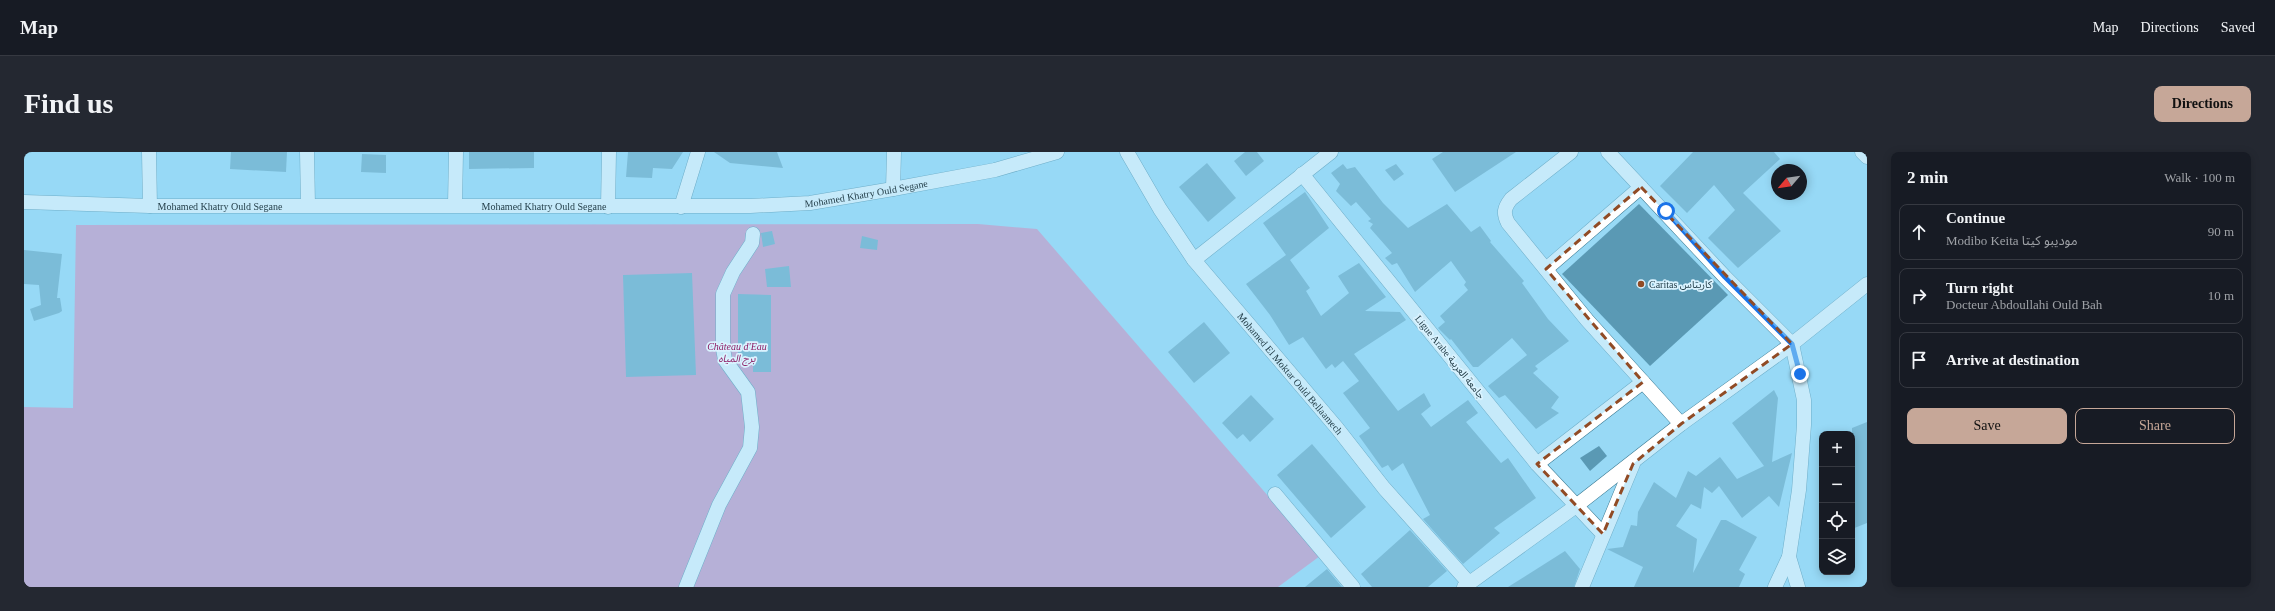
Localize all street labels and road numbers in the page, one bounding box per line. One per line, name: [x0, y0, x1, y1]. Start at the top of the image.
street label: Mohamed Khatry Ould Segane: [804, 177, 929, 209]
street label: Mohamed Khatry Ould Segane: [158, 201, 283, 212]
street label: Mohamed Khatry Ould Segane: [482, 201, 607, 212]
street label: Mohamed El Moktar Ould Bellaamech: [1236, 310, 1345, 436]
street label: Ligue Arabe جامعة العربية: [1412, 313, 1487, 402]

